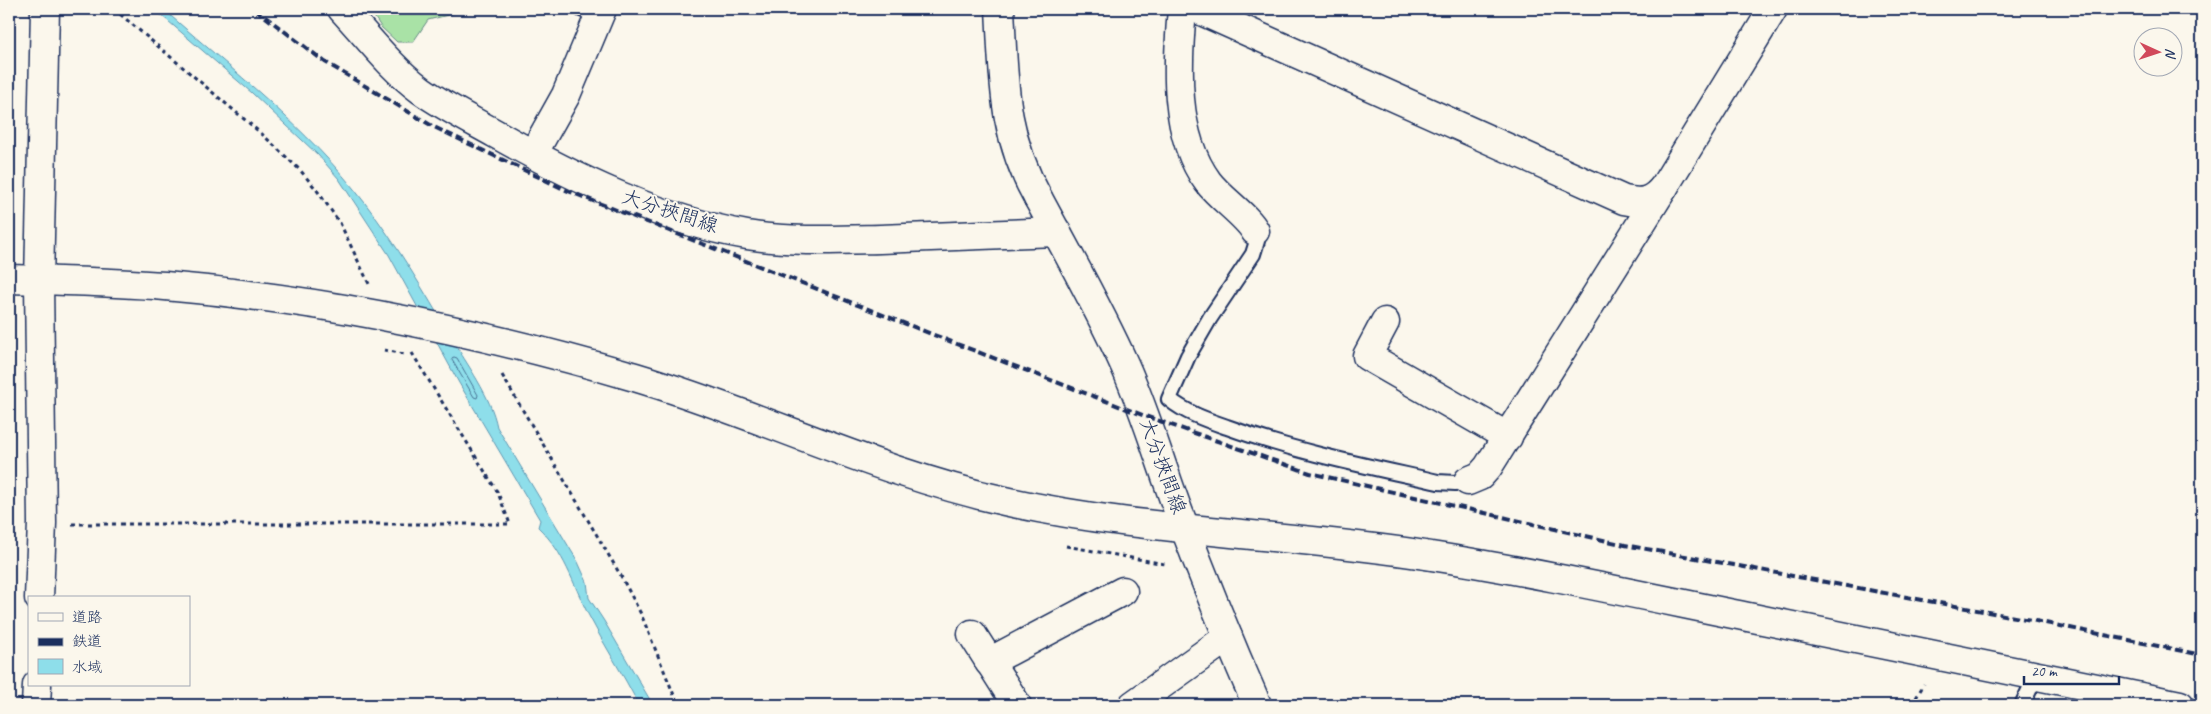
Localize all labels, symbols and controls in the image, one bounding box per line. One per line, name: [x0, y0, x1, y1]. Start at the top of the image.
north arrow: [2134, 28, 2184, 78]
text: N: [2162, 48, 2179, 60]
street label: 大分挾間線: [619, 184, 721, 238]
street label: 大分挾間線: [1134, 415, 1192, 517]
legend: [28, 596, 190, 686]
text: 道路: [72, 608, 102, 627]
text: 鉄道: [72, 632, 102, 651]
scale bar: [2024, 654, 2118, 686]
text: 水域: [72, 658, 102, 677]
text: 20 m: [2031, 662, 2058, 681]

